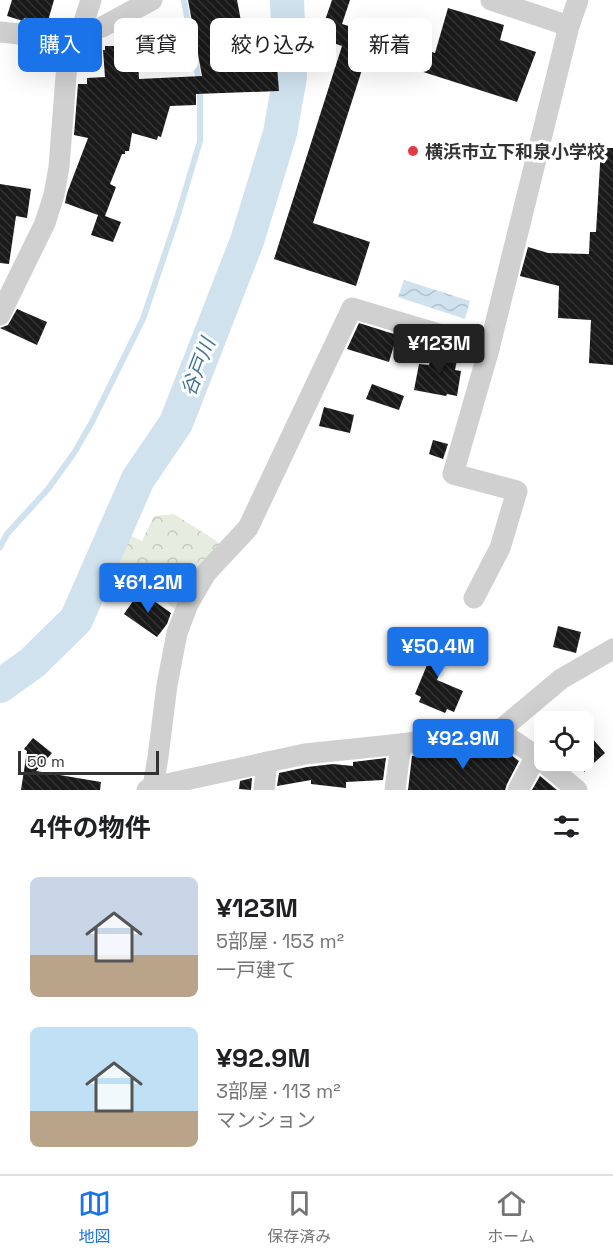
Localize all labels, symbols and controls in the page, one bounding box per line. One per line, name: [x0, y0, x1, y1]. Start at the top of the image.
chip: 購入: [18, 18, 102, 72]
chip: 賃貸: [114, 18, 198, 72]
chip: 絞り込み: [210, 18, 336, 72]
chip: 新着: [348, 18, 432, 72]
place label: 横浜市立下和泉小学校: [425, 140, 605, 163]
marker: 横浜市立下和泉小学校: [406, 144, 420, 158]
pin: ¥123M: [397, 324, 481, 375]
text: ¥123M: [407, 330, 471, 356]
water label: 谷戸川: [175, 332, 222, 400]
pin: ¥61.2M: [99, 563, 197, 614]
text: ¥61.2M: [113, 569, 183, 595]
pin: ¥50.4M: [389, 627, 487, 678]
text: ¥50.4M: [401, 633, 475, 659]
map controls: [534, 711, 594, 771]
button: locate: [534, 711, 594, 771]
pin: ¥92.9M: [414, 719, 512, 770]
text: ¥92.9M: [427, 725, 499, 751]
scale bar: [18, 748, 159, 776]
text: 50 m: [27, 751, 65, 772]
icon: filters: [550, 810, 583, 843]
text: 4件の物件: [30, 811, 151, 845]
text: ¥123M: [216, 891, 298, 925]
icon: home: [78, 901, 150, 973]
text: 5部屋 · 153 m²: [216, 928, 344, 954]
text: 一戸建て: [216, 957, 296, 983]
text: ¥92.9M: [216, 1041, 310, 1075]
icon: home: [78, 1051, 150, 1123]
text: 3部屋 · 113 m²: [216, 1078, 341, 1104]
text: マンション: [216, 1107, 316, 1133]
tab: 地図: [78, 1187, 111, 1247]
tab: 保存済み: [267, 1187, 331, 1247]
tab: ホーム: [487, 1187, 535, 1247]

